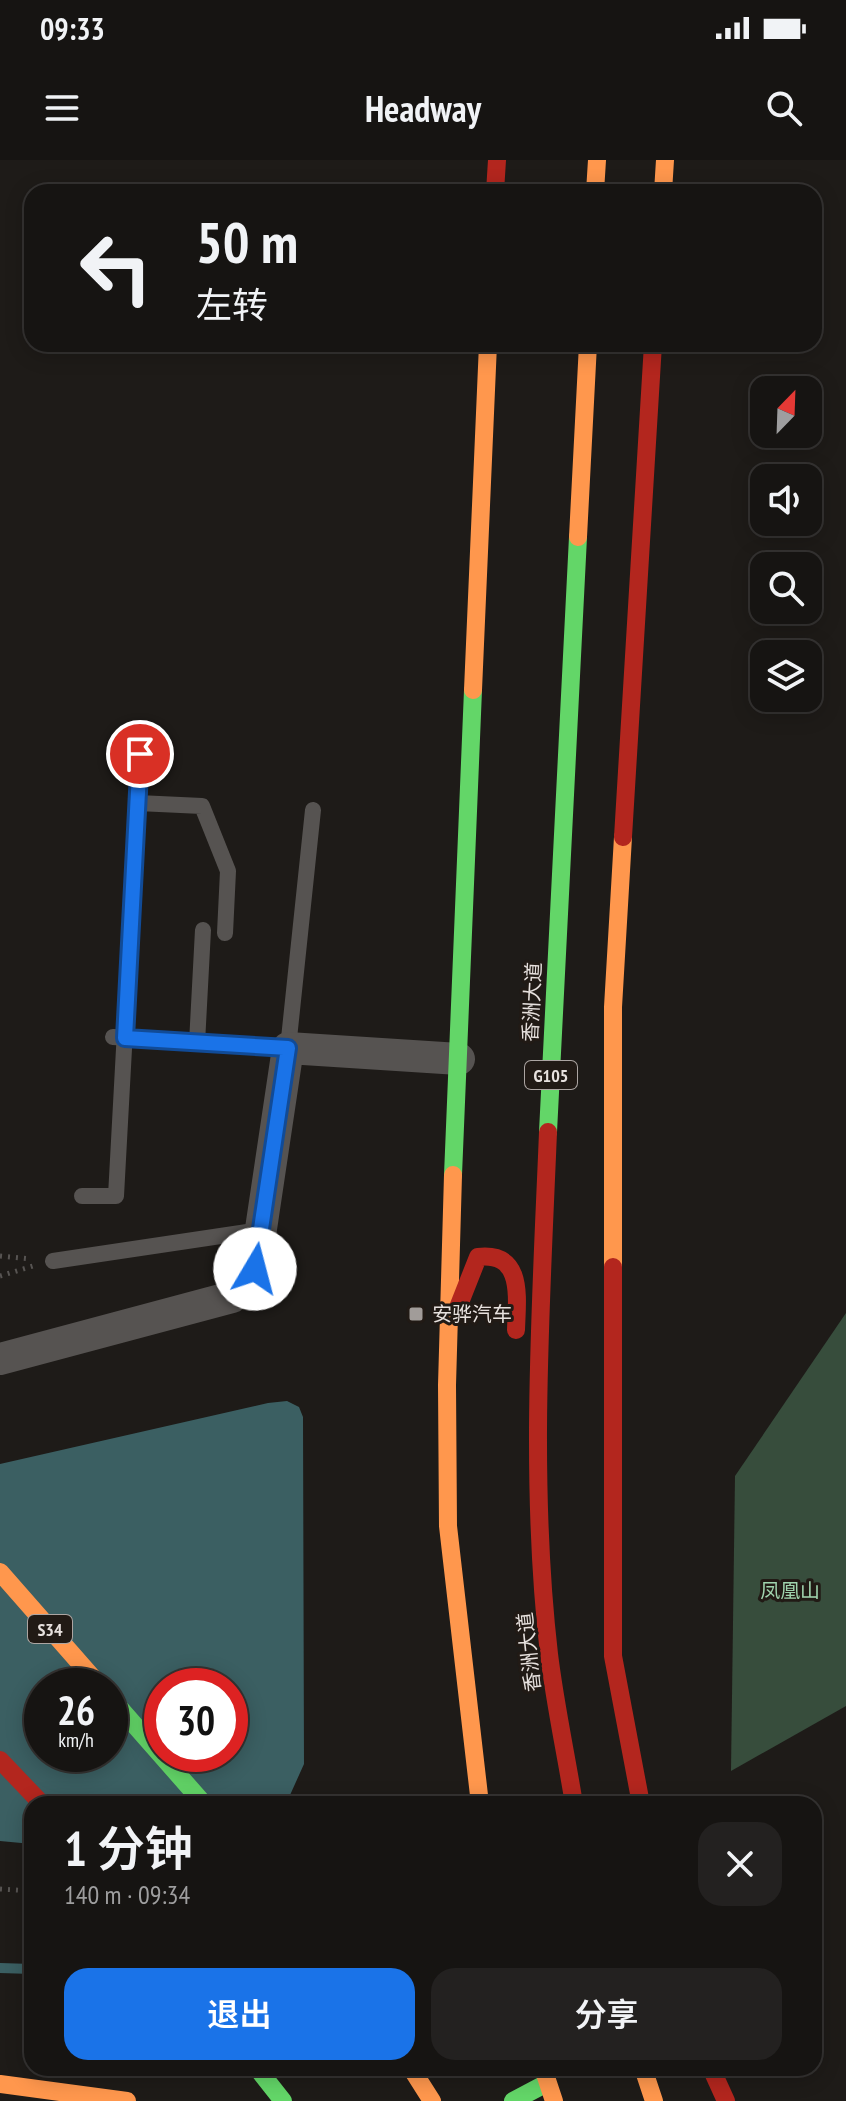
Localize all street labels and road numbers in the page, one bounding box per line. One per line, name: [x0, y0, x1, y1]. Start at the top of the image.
street label: 香洲大道: [517, 961, 547, 1043]
road number: G105: [525, 1061, 577, 1089]
street label: 香洲大道: [512, 1611, 546, 1693]
road number: S34: [28, 1615, 72, 1643]

